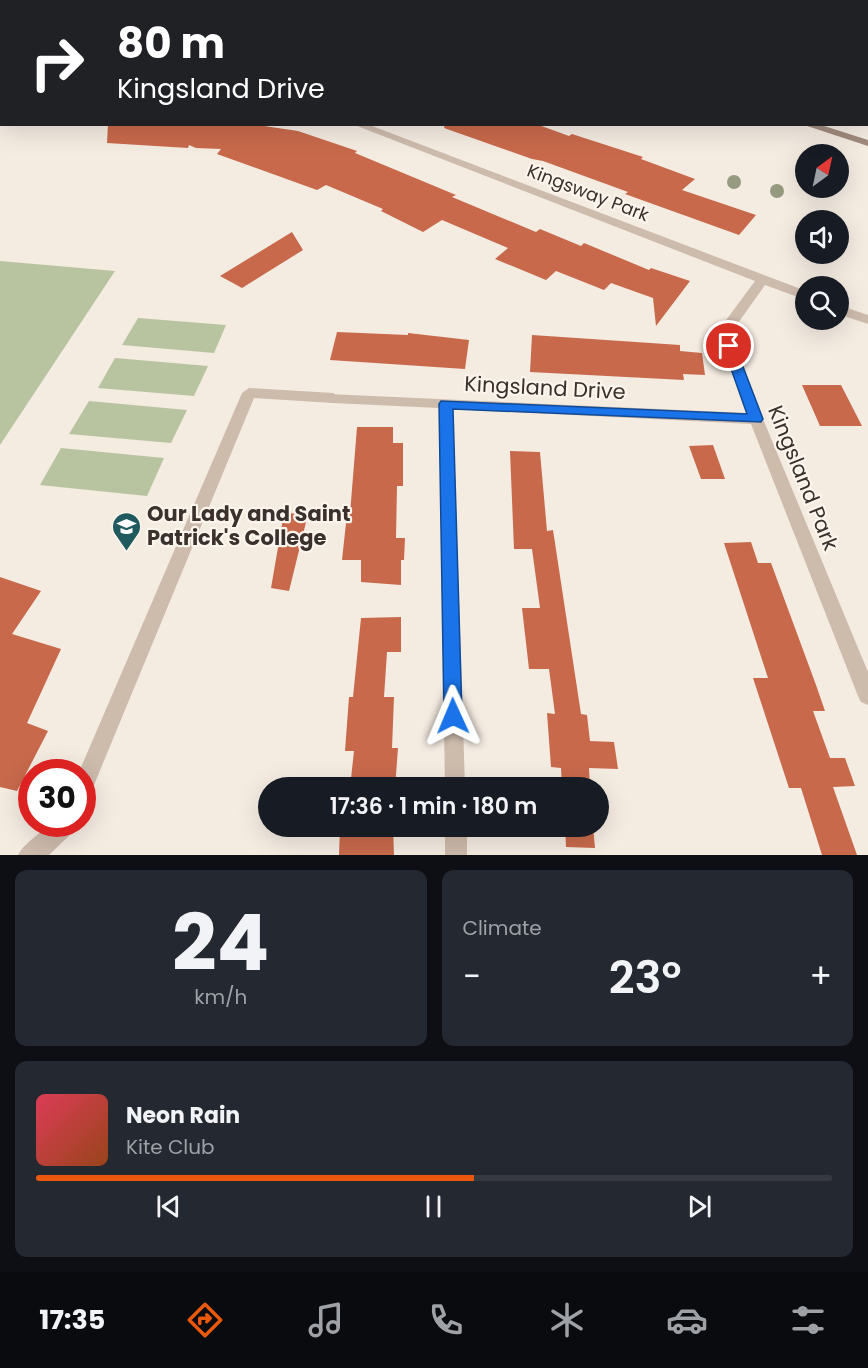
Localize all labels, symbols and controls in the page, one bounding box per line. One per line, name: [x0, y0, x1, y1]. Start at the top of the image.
text: 80 m: [117, 14, 225, 73]
icon: right: [18, 24, 96, 102]
text: Kingsland Drive: [117, 70, 325, 107]
north arrow: [795, 144, 849, 198]
map controls: [795, 144, 849, 330]
street label: Kingsway Park: [524, 158, 653, 228]
button: sound: [795, 210, 849, 264]
button: search: [795, 276, 849, 330]
pin: [703, 320, 754, 371]
icon: arrive: [712, 329, 745, 362]
street label: Kingsland Drive: [464, 369, 626, 406]
street label: Kingsland Park: [761, 401, 846, 555]
place label: Our Lady and Saint Patrick's College: [147, 499, 351, 552]
school or university icon: Our Lady and Saint Patrick's College: [110, 510, 142, 552]
position arrow: [421, 684, 485, 748]
speed limit sign: 30: [18, 759, 96, 837]
text: 17:36 · 1 min · 180 m: [330, 791, 537, 822]
text: 24: [172, 888, 269, 997]
text: Climate: [463, 914, 542, 942]
text: 23°: [609, 946, 681, 1009]
text: −: [463, 953, 481, 1000]
text: +: [809, 953, 832, 1000]
text: km/h: [194, 983, 247, 1011]
text: Neon Rain: [126, 1100, 240, 1131]
text: Kite Club: [126, 1133, 215, 1161]
icon: previous: [152, 1190, 185, 1223]
icon: pause: [417, 1190, 450, 1223]
icon: next: [683, 1190, 716, 1223]
icon: directions: [184, 1299, 226, 1341]
icon: music: [305, 1299, 347, 1341]
icon: phone: [425, 1299, 467, 1341]
icon: climate: [546, 1299, 588, 1341]
icon: car: [666, 1299, 708, 1341]
icon: filters: [787, 1299, 829, 1341]
text: 17:35: [39, 1301, 105, 1338]

